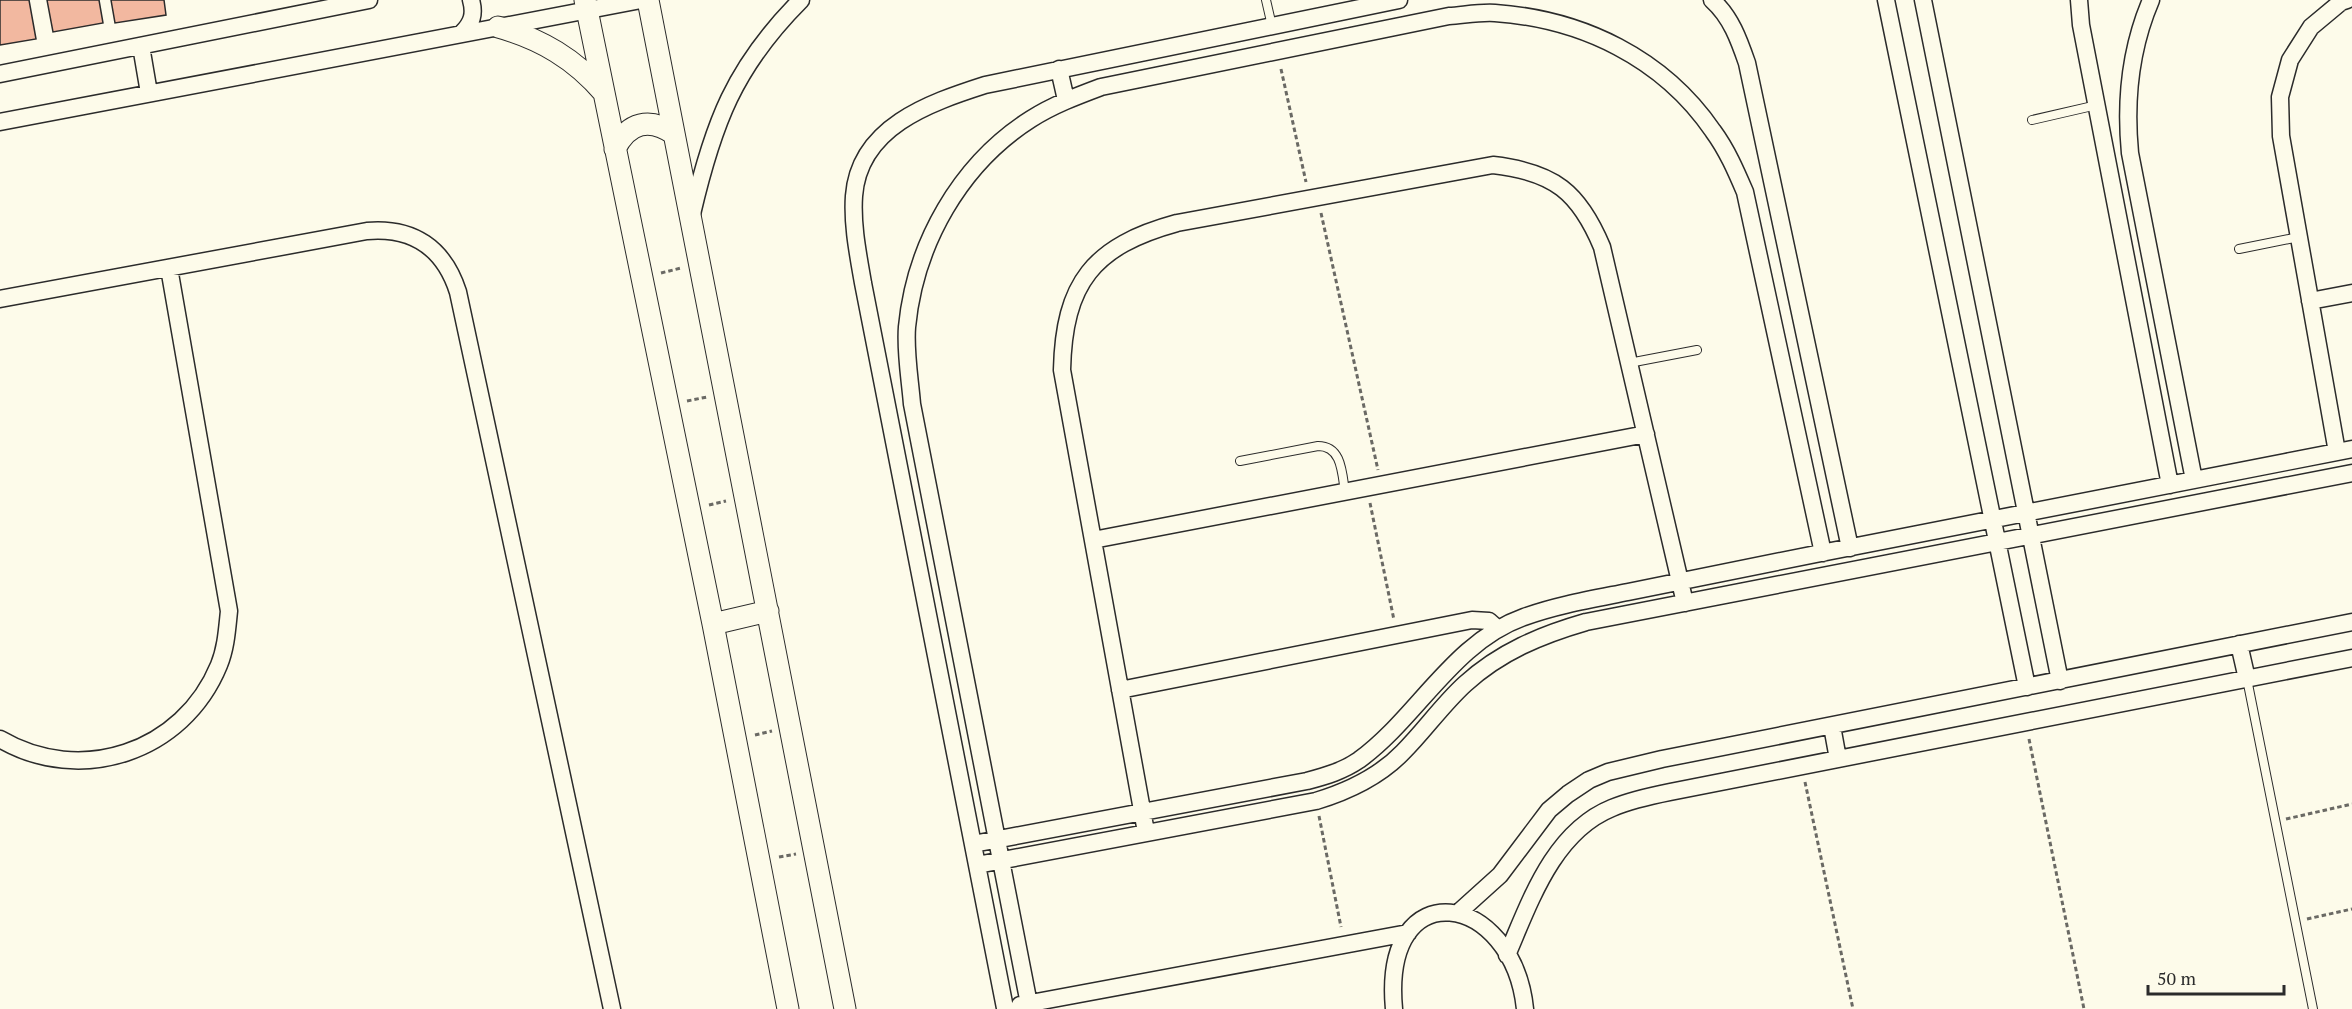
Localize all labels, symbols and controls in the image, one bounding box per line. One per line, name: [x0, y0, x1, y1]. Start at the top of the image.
scale bar: [2148, 958, 2284, 996]
text: 50 m: [2157, 966, 2197, 990]

